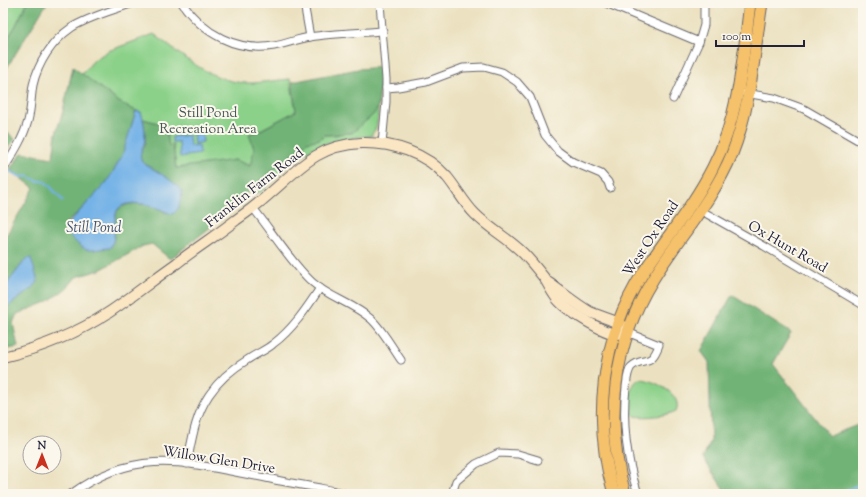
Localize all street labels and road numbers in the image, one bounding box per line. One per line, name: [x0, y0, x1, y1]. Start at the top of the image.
street label: Franklin Farm Road: [202, 144, 308, 233]
street label: West Ox Road: [619, 197, 685, 281]
street label: Ox Hunt Road: [743, 217, 831, 279]
street label: Willow Glen Drive: [161, 442, 276, 480]

